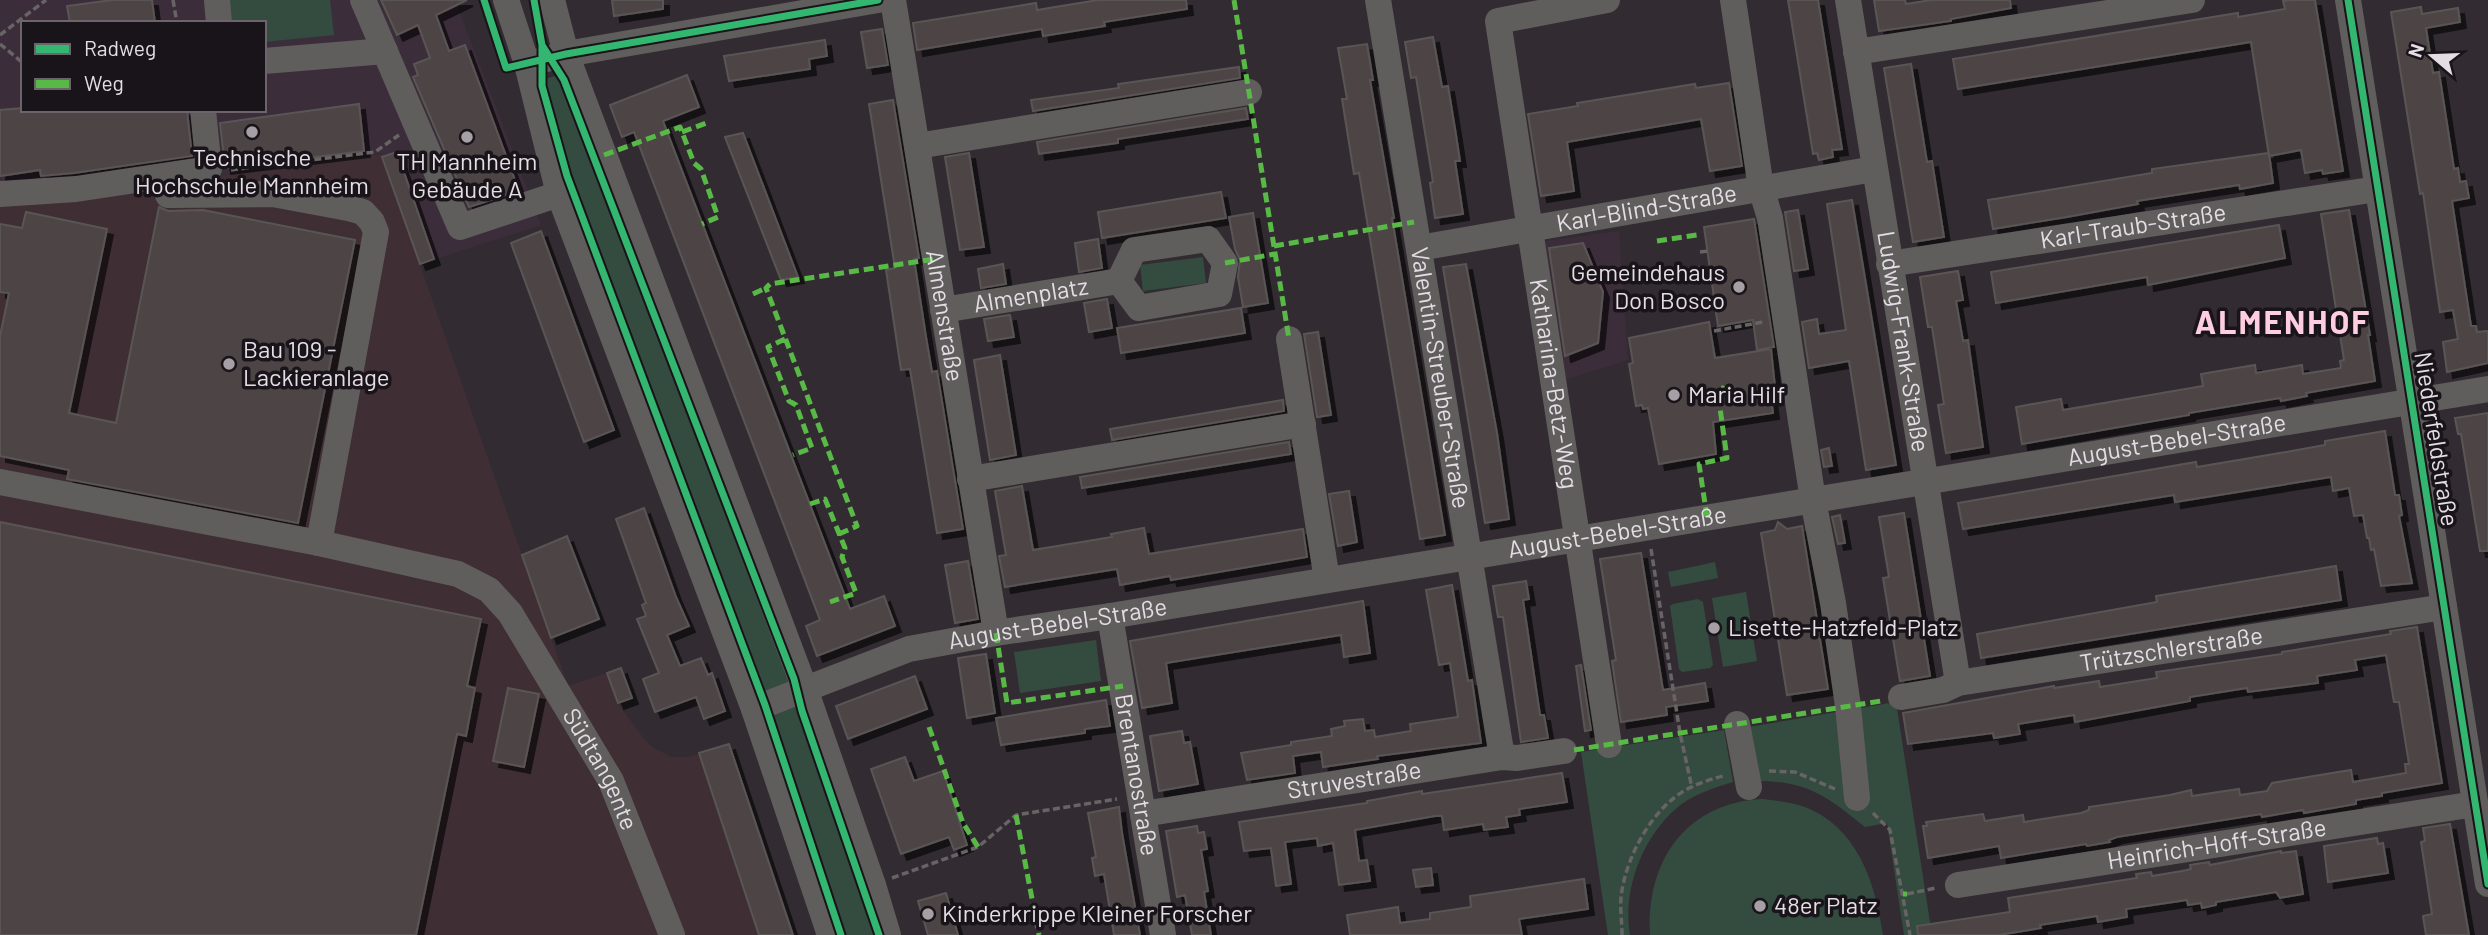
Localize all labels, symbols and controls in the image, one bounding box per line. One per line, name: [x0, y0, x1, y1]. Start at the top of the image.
legend: [21, 21, 266, 112]
north arrow: [2397, 21, 2467, 91]
text: Radweg: [84, 35, 156, 60]
text: N: [2403, 41, 2428, 60]
text: Weg: [84, 70, 124, 95]
marker: Technische Hochschule Mannheim: [244, 124, 260, 140]
marker: TH Mannheim Gebäude A: [459, 129, 475, 145]
place label: Technische Hochschule Mannheim: [135, 142, 369, 199]
place label: TH Mannheim Gebäude A: [397, 146, 537, 203]
street label: Karl-Blind-Straße: [1554, 177, 1739, 237]
street label: Karl-Traub-Straße: [2038, 196, 2228, 254]
street label: Ludwig-Frank-Straße: [1872, 229, 1937, 454]
street label: Valentin-Streuber-Straße: [1406, 245, 1477, 511]
street label: Almenstraße: [921, 248, 971, 384]
place label: Gemeindehaus Don Bosco: [1571, 257, 1725, 314]
street label: Almenplatz: [971, 270, 1090, 318]
street label: Katharina-Betz-Weg: [1525, 276, 1586, 491]
marker: Gemeindehaus Don Bosco: [1731, 279, 1747, 295]
district label: ALMENHOF: [2195, 302, 2371, 340]
place label: Bau 109 - Lackieranlage: [243, 334, 390, 391]
street label: Niederfeldstraße: [2409, 349, 2466, 528]
marker: Bau 109 - Lackieranlage: [221, 356, 237, 372]
place label: Maria Hilf: [1688, 379, 1785, 408]
marker: Maria Hilf: [1666, 387, 1682, 403]
street label: August-Bebel-Straße: [2065, 407, 2288, 471]
street label: August-Bebel-Straße: [1506, 499, 1728, 563]
street label: August-Bebel-Straße: [946, 591, 1169, 655]
place label: Lisette-Hatzfeld-Platz: [1728, 612, 1958, 641]
marker: Lisette-Hatzfeld-Platz: [1706, 620, 1722, 636]
street label: Trützschlerstraße: [2077, 620, 2265, 677]
street label: Brentanostraße: [1110, 691, 1166, 858]
street label: Südtangente: [558, 702, 645, 834]
street label: Struvestraße: [1285, 754, 1423, 804]
street label: Heinrich-Hoff-Straße: [2105, 812, 2328, 874]
place label: 48er Platz: [1774, 890, 1877, 919]
place label: Kinderkrippe Kleiner Forscher: [942, 898, 1252, 927]
marker: 48er Platz: [1752, 898, 1768, 914]
marker: Kinderkrippe Kleiner Forscher: [920, 906, 936, 922]

